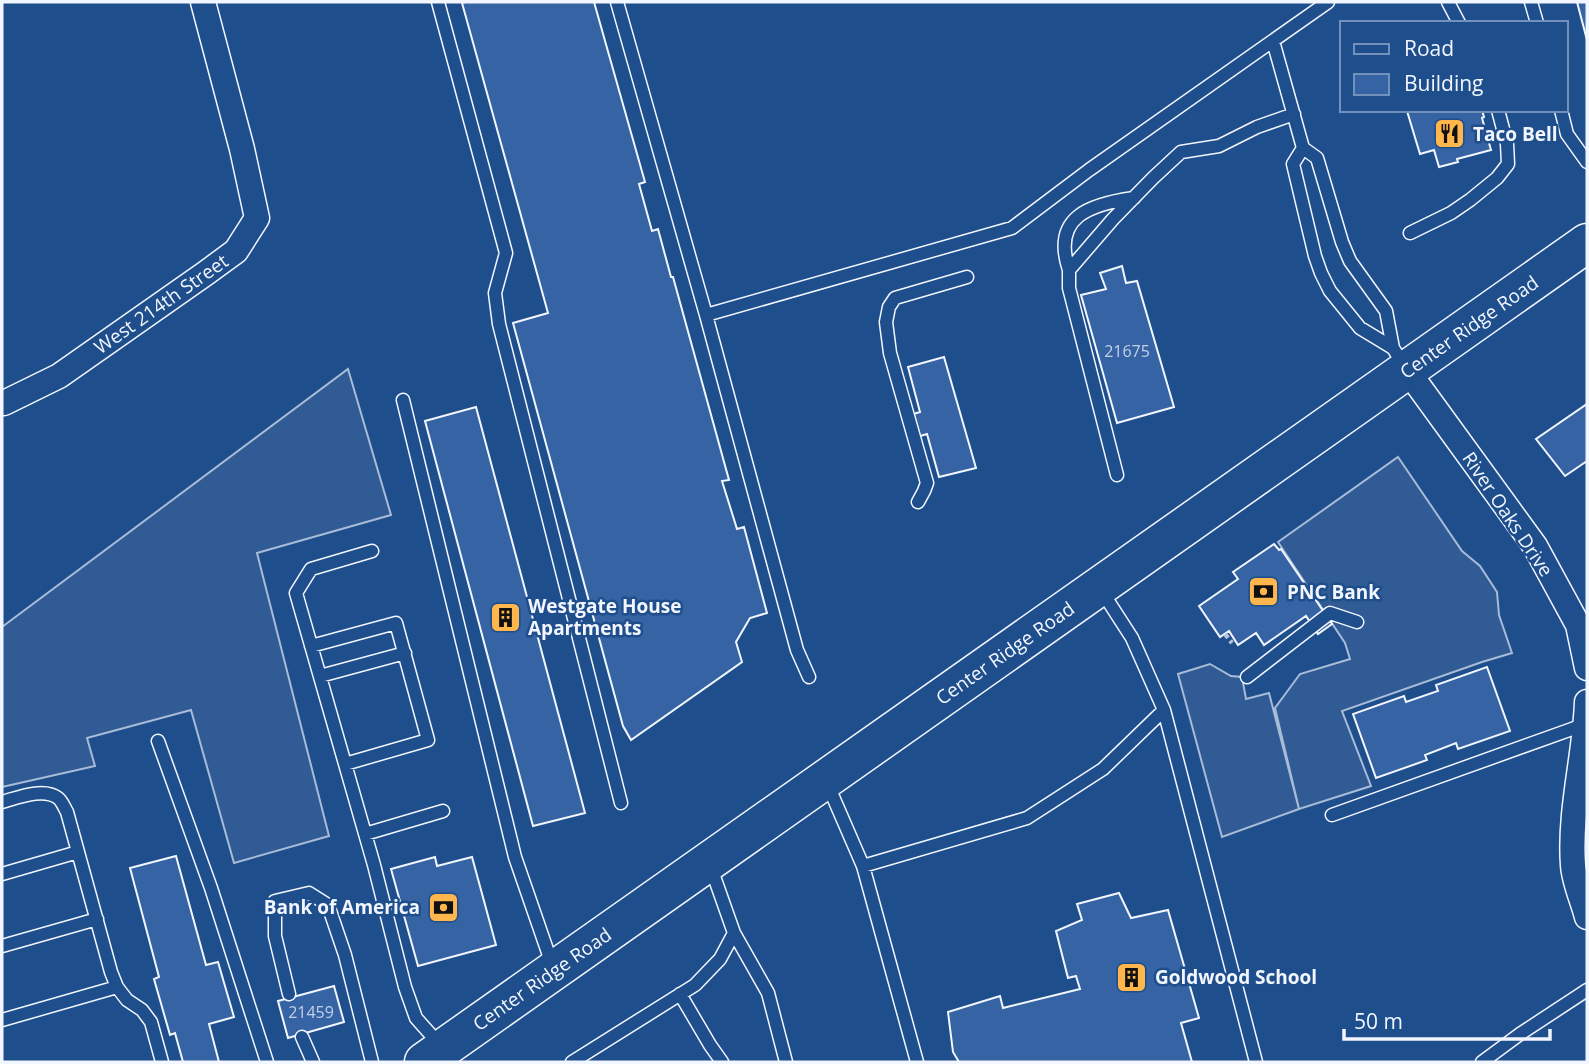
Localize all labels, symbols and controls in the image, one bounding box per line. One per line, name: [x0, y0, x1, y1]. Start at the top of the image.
legend: [1340, 21, 1568, 112]
text: Road: [1404, 34, 1454, 62]
text: Building: [1404, 69, 1483, 97]
restaurant icon: Taco Bell: [1433, 117, 1467, 151]
place label: Taco Bell: [1473, 121, 1558, 147]
street label: West 214th Street: [89, 248, 233, 360]
street label: Center Ridge Road: [1394, 269, 1544, 385]
house number: 21675: [1104, 340, 1150, 362]
street label: River Oaks Drive: [1457, 447, 1559, 581]
bank icon: PNC Bank: [1247, 575, 1281, 609]
place label: PNC Bank: [1287, 579, 1380, 605]
place label: Westgate House Apartments: [528, 593, 681, 641]
street label: Center Ridge Road: [930, 595, 1080, 711]
building icon: Westgate House Apartments: [488, 600, 522, 634]
bank icon: Bank of America: [426, 890, 460, 924]
place label: Bank of America: [264, 894, 420, 920]
street label: Center Ridge Road: [467, 921, 617, 1037]
building icon: Goldwood School: [1115, 960, 1149, 994]
place label: Goldwood School: [1155, 964, 1317, 990]
scale bar: [1344, 998, 1550, 1042]
house number: 21459: [288, 1001, 334, 1023]
text: 50 m: [1354, 1007, 1403, 1035]

